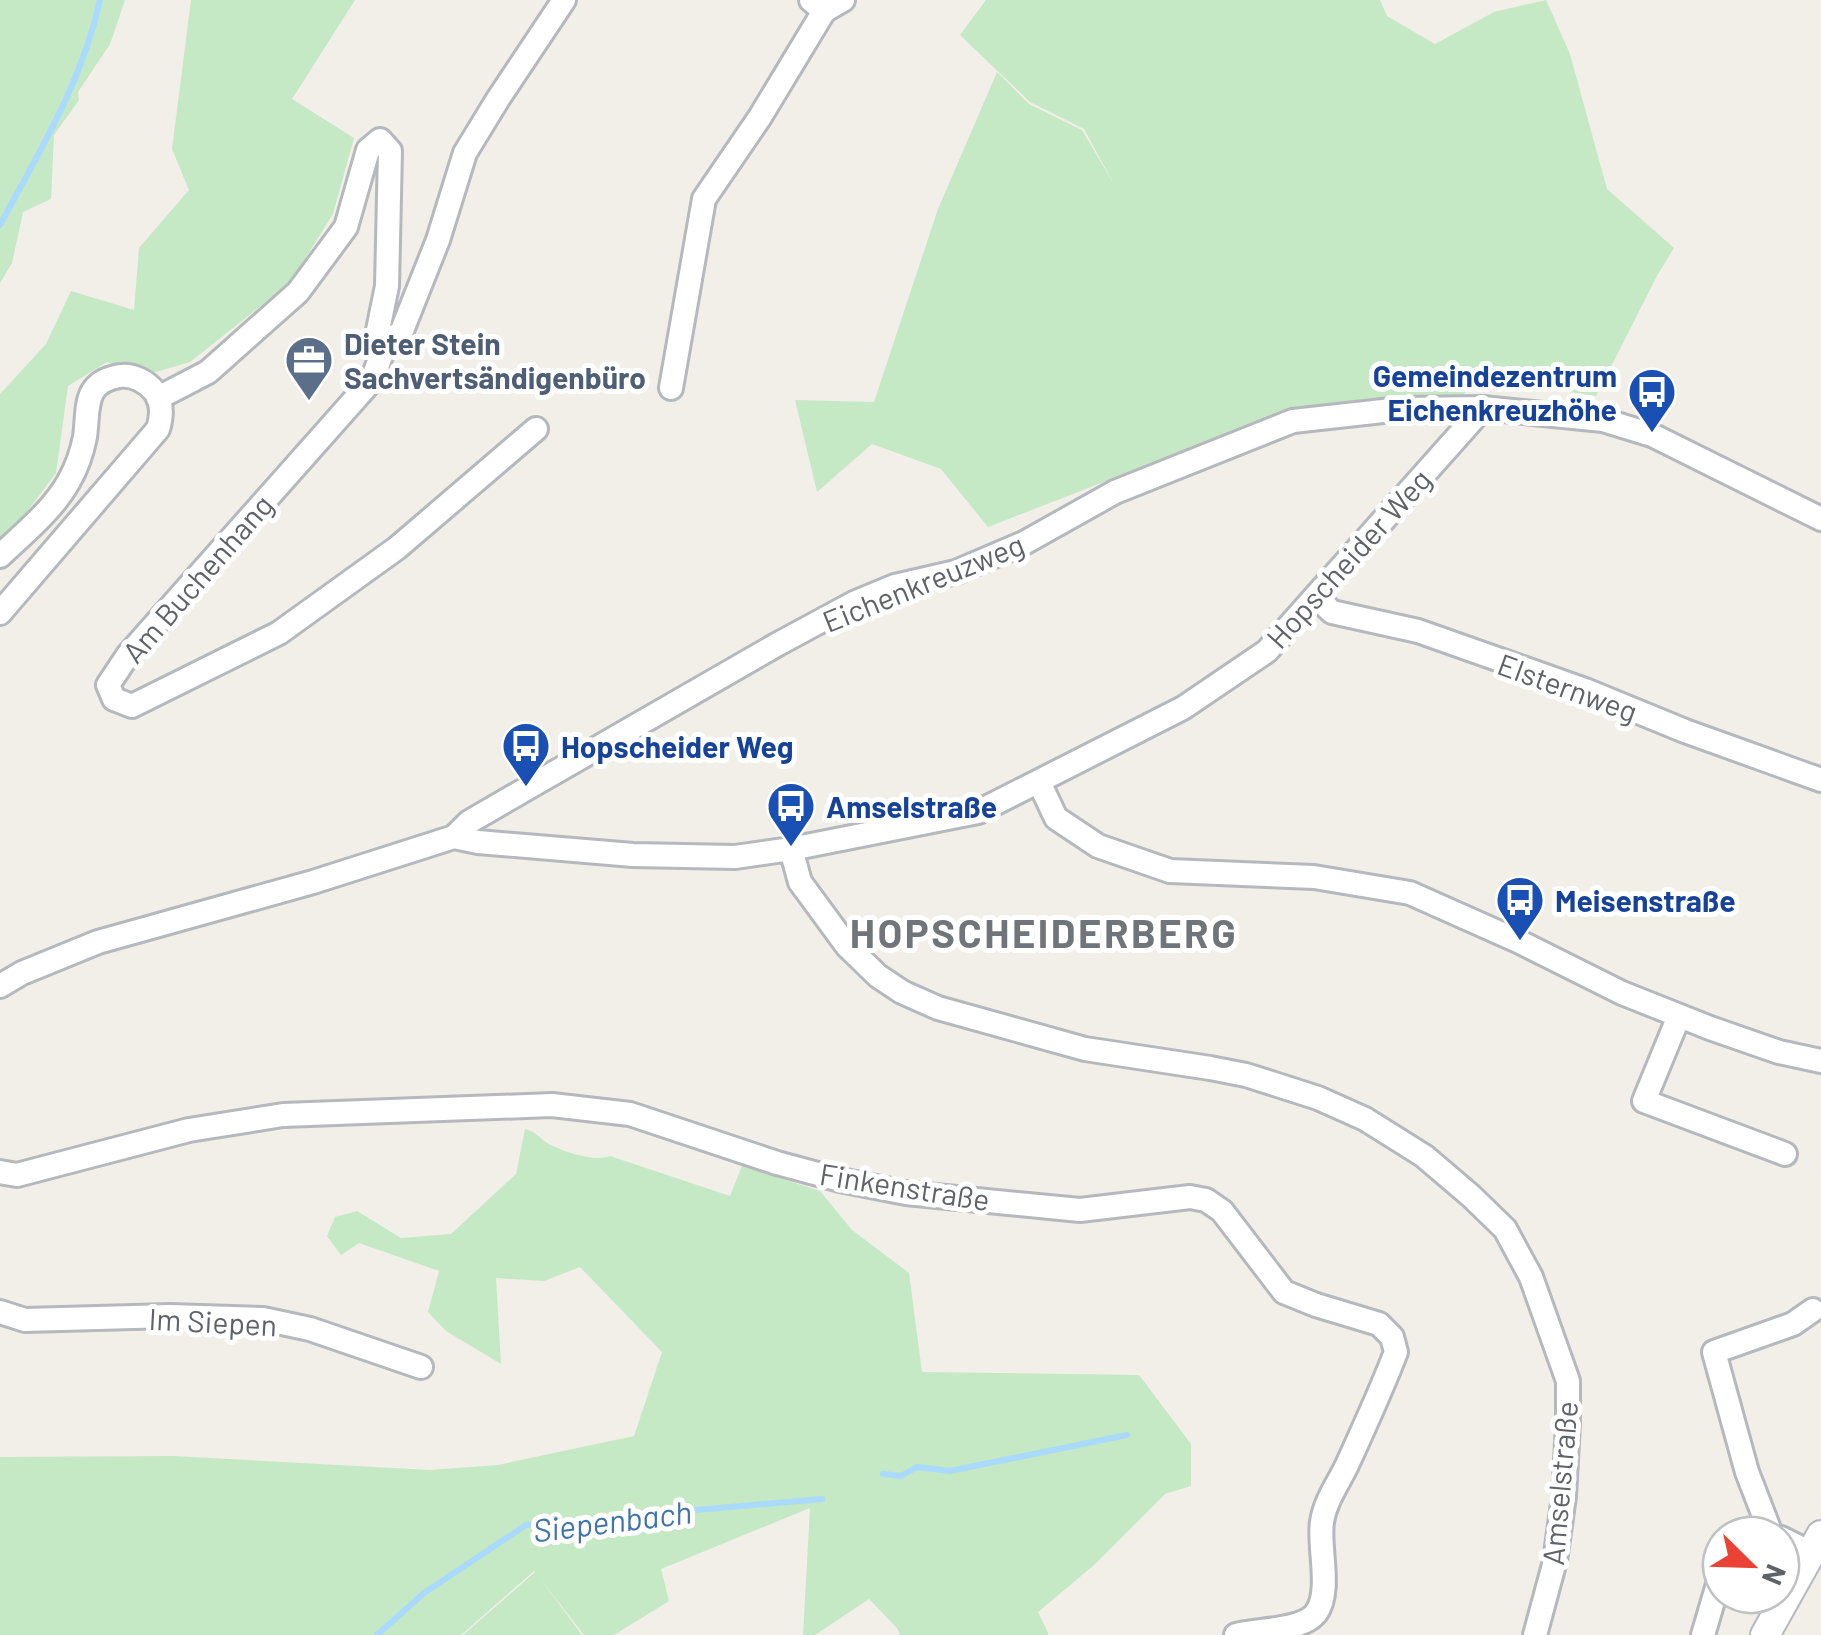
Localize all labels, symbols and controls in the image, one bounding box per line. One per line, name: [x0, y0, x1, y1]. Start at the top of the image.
place label: Dieter Stein Sachvertsändigenbüro: [344, 325, 646, 395]
office icon: Dieter Stein Sachvertsändigenbüro: [283, 334, 335, 402]
place label: Gemeindezentrum Eichenkreuzhöhe: [1373, 357, 1617, 427]
bus stop icon: Gemeindezentrum Eichenkreuzhöhe: [1626, 366, 1678, 434]
street label: Hopscheider Weg: [1258, 461, 1438, 655]
street label: Am Buchenhang: [114, 487, 280, 669]
street label: Eichenkreuzweg: [817, 525, 1029, 639]
street label: Elsternweg: [1493, 645, 1643, 729]
bus stop icon: Hopscheider Weg: [500, 720, 552, 788]
place label: Hopscheider Weg: [561, 728, 793, 764]
bus stop icon: Amselstraße: [765, 780, 817, 848]
place label: Amselstraße: [826, 788, 997, 824]
bus stop icon: Meisenstraße: [1494, 874, 1546, 942]
place label: Meisenstraße: [1555, 882, 1736, 918]
district label: HOPSCHEIDERBERG: [850, 908, 1238, 956]
street label: Finkenstraße: [817, 1155, 993, 1217]
street label: Im Siepen: [148, 1300, 278, 1342]
street label: Amselstraße: [1534, 1399, 1584, 1567]
water label: Siepenbach: [531, 1491, 693, 1549]
north arrow: [1701, 1515, 1801, 1615]
text: N: [1756, 1560, 1794, 1590]

